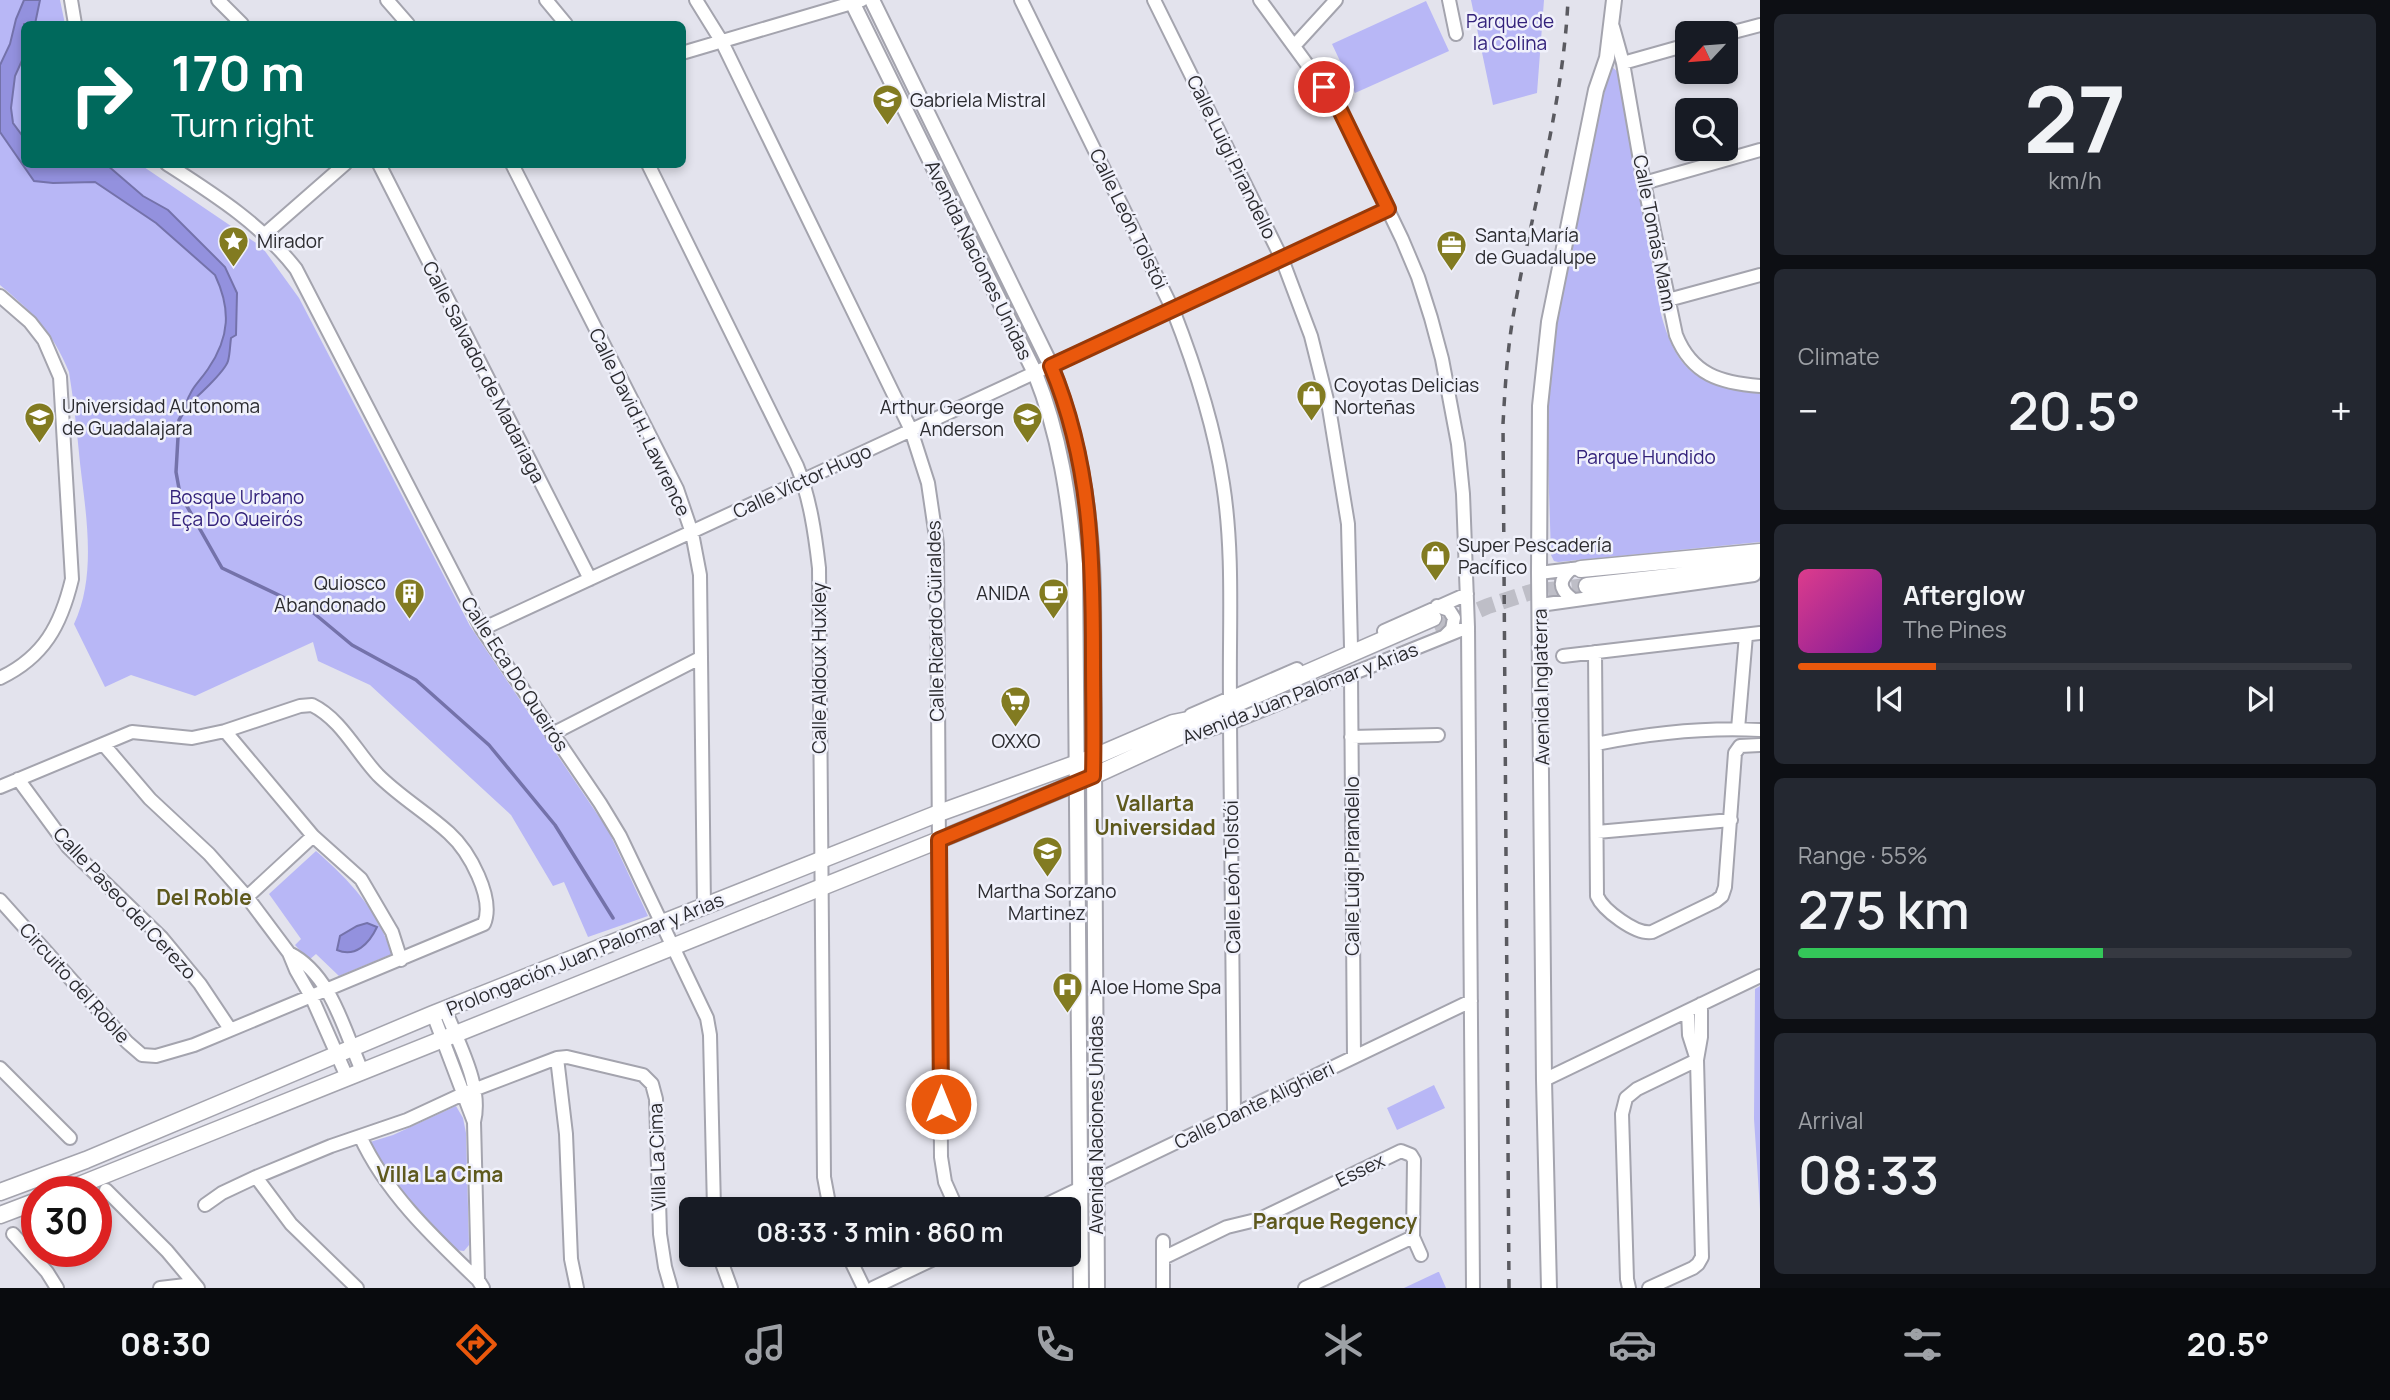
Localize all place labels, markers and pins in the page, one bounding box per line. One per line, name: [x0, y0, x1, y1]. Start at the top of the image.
pin: [1294, 57, 1354, 117]
school or university icon: Gabriela Mistral: [870, 83, 904, 127]
place label: Gabriela Mistral: [910, 87, 1046, 113]
place label: Santa María de Guadalupe: [1475, 222, 1596, 270]
place icon: Mirador: [217, 224, 251, 268]
place label: Mirador: [257, 228, 324, 254]
office icon: Santa María de Guadalupe: [1435, 229, 1469, 273]
place label: Coyotas Delicias Norteñas: [1334, 372, 1479, 420]
shop icon: Coyotas Delicias Norteñas: [1294, 379, 1328, 423]
place label: Universidad Autonoma de Guadalajara: [62, 393, 260, 441]
place label: Arthur George Anderson: [880, 394, 1004, 442]
school or university icon: Universidad Autonoma de Guadalajara: [22, 400, 56, 444]
school or university icon: Arthur George Anderson: [1010, 401, 1044, 445]
place label: Super Pescadería Pacífico: [1458, 532, 1612, 580]
shop icon: Super Pescadería Pacífico: [1418, 539, 1452, 583]
place label: Quiosco Abandonado: [274, 570, 386, 618]
cafe icon: ANIDA: [1036, 576, 1070, 620]
building icon: Quiosco Abandonado: [392, 577, 426, 621]
place label: ANIDA: [976, 580, 1030, 606]
supermarket icon: OXXO: [999, 685, 1033, 729]
place label: OXXO: [991, 728, 1041, 754]
school or university icon: Martha Sorzano Martinez: [1030, 835, 1064, 879]
place label: Martha Sorzano Martinez: [978, 878, 1116, 926]
hospital icon: Aloe Home Spa: [1050, 970, 1084, 1014]
place label: Aloe Home Spa: [1090, 974, 1221, 1000]

